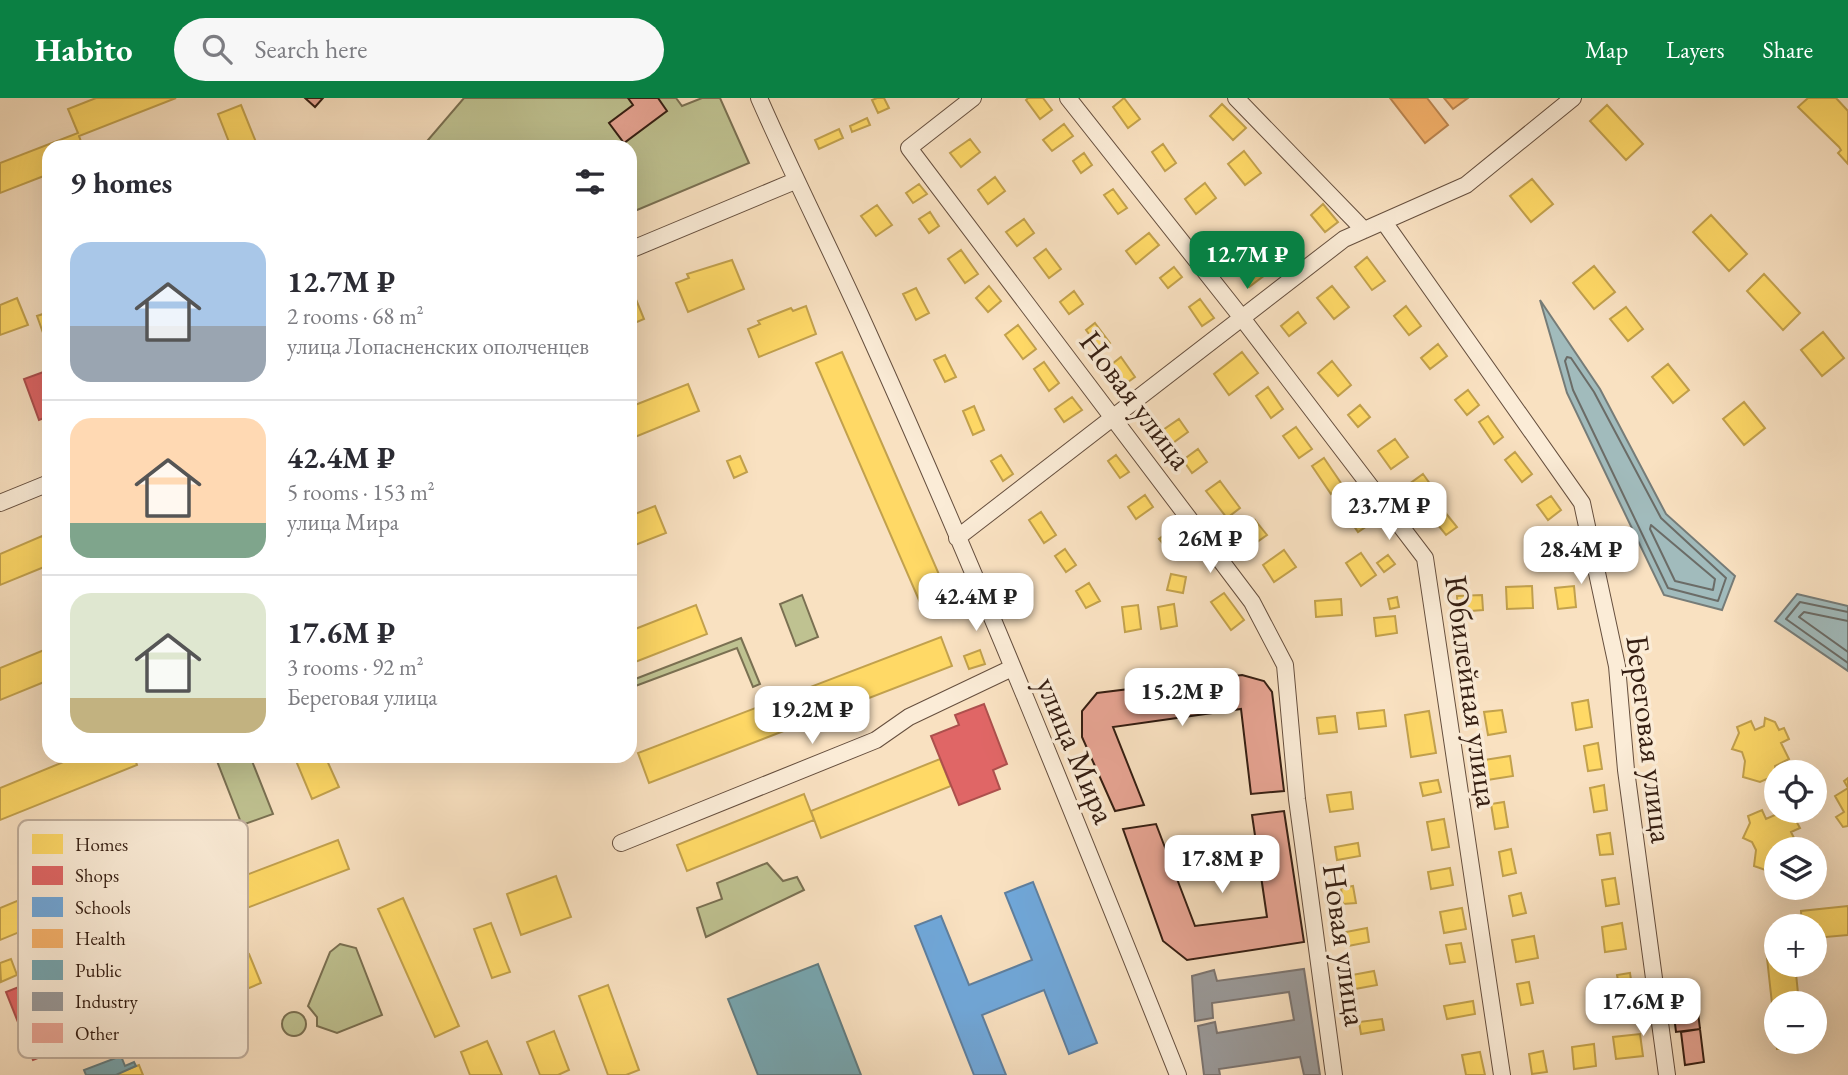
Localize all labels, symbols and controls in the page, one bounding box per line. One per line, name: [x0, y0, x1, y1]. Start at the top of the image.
search box: [174, 18, 664, 81]
text: Habito: [35, 28, 132, 71]
icon: search: [198, 30, 236, 68]
text: Search here: [254, 32, 367, 66]
text: Map: [1585, 34, 1628, 65]
text: Layers: [1666, 34, 1725, 65]
text: Share: [1763, 34, 1813, 65]
text: 9 homes: [70, 163, 172, 202]
icon: filters: [571, 163, 609, 201]
pin: 12.7M ₽: [1182, 232, 1312, 291]
text: 12.7M ₽: [1206, 239, 1288, 269]
text: 12.7M ₽: [287, 262, 395, 301]
icon: home: [126, 270, 210, 354]
text: 2 rooms · 68 m²: [287, 301, 424, 331]
street label: Новая улица: [1070, 322, 1202, 478]
text: улица Лопасненских ополченцев: [287, 331, 589, 361]
text: 42.4M ₽: [287, 438, 395, 477]
icon: home: [126, 446, 210, 530]
text: 5 rooms · 153 m²: [287, 477, 435, 507]
pin: 23.7M ₽: [1324, 482, 1454, 542]
text: 23.7M ₽: [1348, 490, 1430, 520]
text: улица Мира: [287, 507, 399, 537]
pin: 26M ₽: [1161, 516, 1259, 575]
text: 26M ₽: [1177, 523, 1243, 553]
pin: 28.4M ₽: [1516, 526, 1646, 586]
text: 28.4M ₽: [1540, 534, 1622, 564]
street label: Юбилейная улица: [1435, 572, 1509, 810]
pin: 42.4M ₽: [911, 574, 1041, 633]
text: 42.4M ₽: [935, 581, 1017, 611]
text: 17.6M ₽: [287, 613, 395, 652]
icon: home: [126, 621, 210, 705]
street label: Береговая улица: [1616, 633, 1684, 846]
text: 3 rooms · 92 m²: [287, 652, 424, 682]
pin: 15.2M ₽: [1117, 668, 1247, 728]
street label: улица Мира: [1026, 670, 1126, 830]
text: 15.2M ₽: [1141, 676, 1223, 706]
text: Береговая улица: [287, 682, 437, 712]
pin: 19.2M ₽: [747, 686, 877, 746]
text: 19.2M ₽: [771, 694, 853, 724]
map controls: [1764, 760, 1827, 1054]
button: locate: [1764, 760, 1827, 823]
legend: [18, 820, 248, 1058]
text: Homes: [75, 832, 128, 857]
pin: 17.8M ₽: [1157, 836, 1287, 895]
button: layers: [1764, 837, 1827, 900]
text: 17.8M ₽: [1181, 843, 1263, 873]
street label: Новая улица: [1313, 861, 1377, 1029]
text: Shops: [75, 863, 119, 888]
text: Schools: [75, 895, 131, 920]
button: +: [1764, 914, 1827, 977]
text: Health: [75, 926, 126, 951]
text: Public: [75, 958, 122, 983]
pin: 17.6M ₽: [1578, 978, 1708, 1038]
text: 17.6M ₽: [1602, 986, 1684, 1016]
text: Industry: [75, 989, 139, 1014]
button: −: [1764, 991, 1827, 1054]
text: Other: [75, 1021, 120, 1046]

